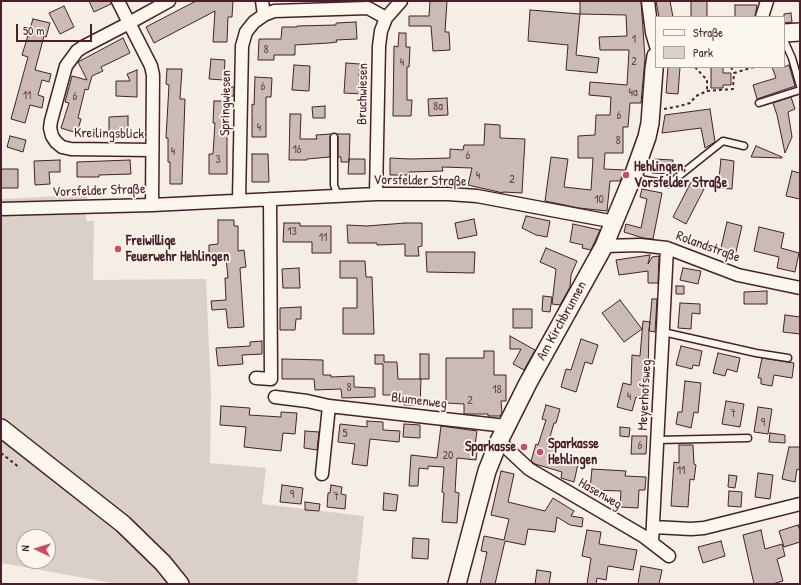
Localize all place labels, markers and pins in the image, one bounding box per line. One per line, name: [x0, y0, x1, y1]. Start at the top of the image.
place label: Hehlingen, Vorsfelder Straße: [634, 159, 727, 192]
marker: Hehlingen, Vorsfelder Straße: [621, 170, 631, 180]
place label: Freiwillige Feuerwehr Hehlingen: [126, 233, 229, 266]
marker: Freiwillige Feuerwehr Hehlingen: [113, 244, 123, 254]
place label: Sparkasse Hehlingen: [548, 436, 599, 468]
place label: Sparkasse: [465, 439, 516, 455]
marker: Sparkasse: [519, 442, 529, 452]
marker: Sparkasse Hehlingen: [535, 447, 545, 457]

